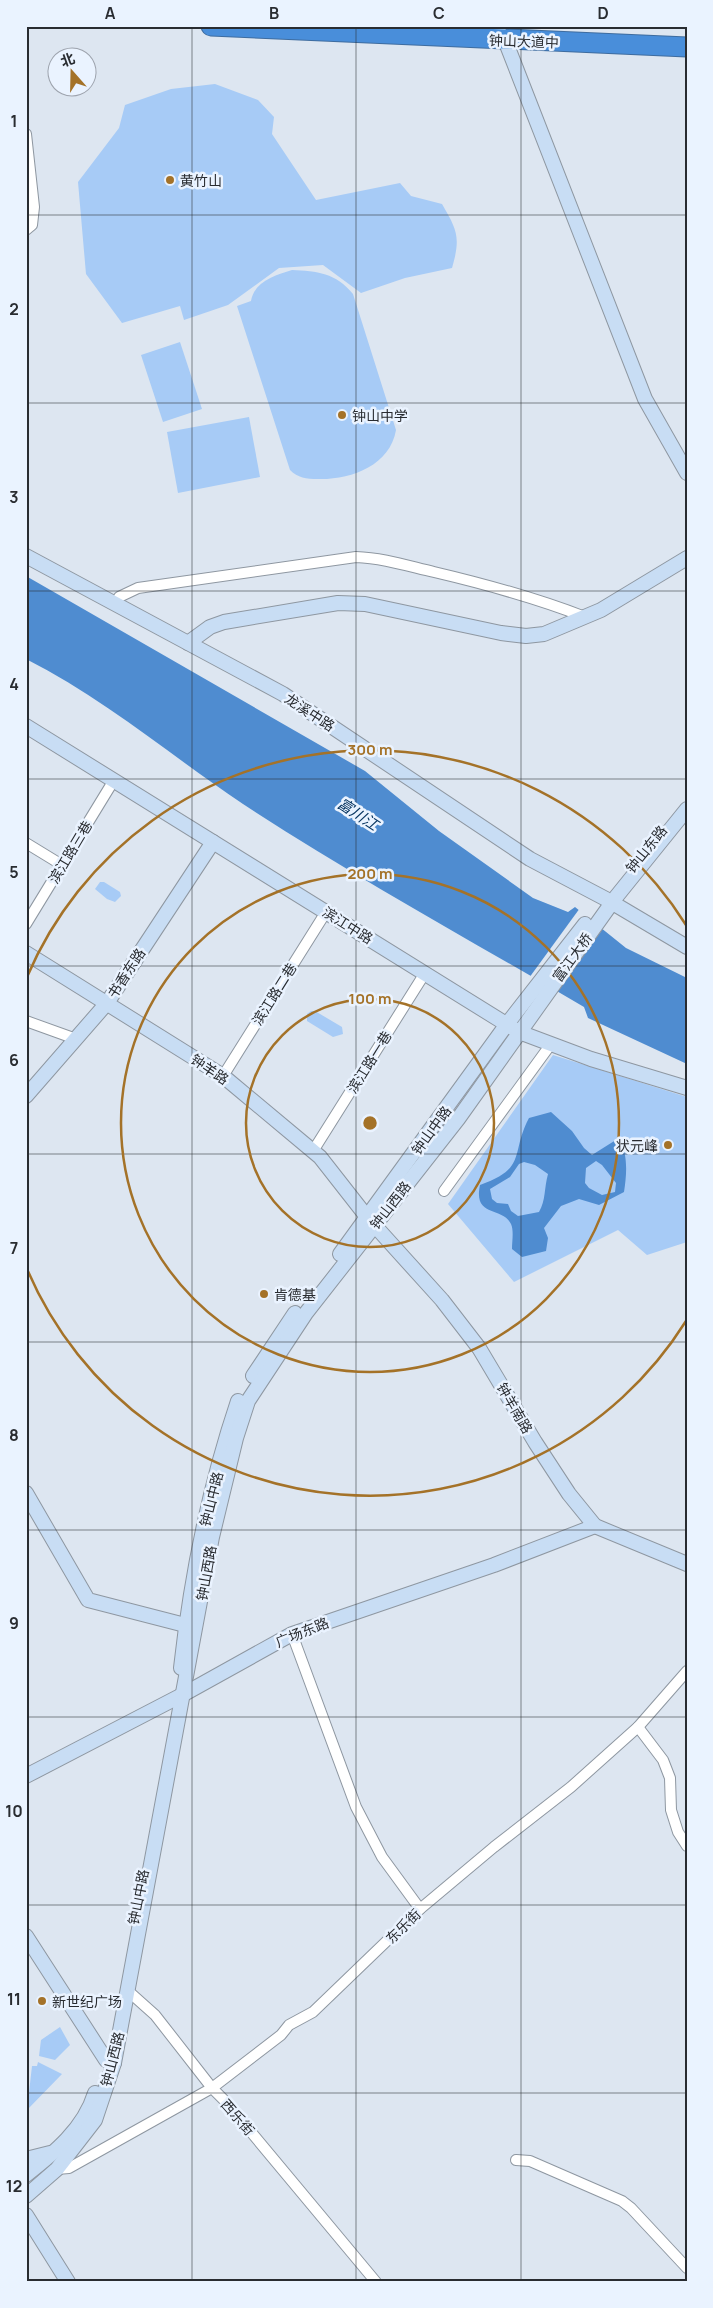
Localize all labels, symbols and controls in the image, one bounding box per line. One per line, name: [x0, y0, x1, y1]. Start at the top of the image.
text: A: [105, 2, 116, 24]
text: B: [269, 2, 279, 24]
text: C: [433, 2, 445, 24]
text: D: [597, 2, 609, 24]
street label: 钟山大道中: [489, 30, 559, 52]
north arrow: [48, 48, 98, 98]
text: 北: [58, 48, 77, 71]
text: 1: [10, 110, 18, 132]
place label: 黄竹山: [180, 171, 222, 190]
marker: 黄竹山: [164, 174, 176, 186]
text: 2: [9, 298, 19, 320]
place label: 钟山中学: [352, 406, 408, 425]
marker: 钟山中学: [336, 409, 348, 421]
text: 3: [9, 486, 19, 508]
text: 4: [9, 673, 19, 695]
street label: 龙溪中路: [281, 689, 339, 735]
text: 300 m: [348, 739, 392, 760]
water label: 富川江: [333, 793, 384, 836]
street label: 滨江路三巷: [44, 817, 96, 887]
street label: 钟山东路: [621, 821, 671, 877]
text: 5: [9, 861, 19, 883]
text: 200 m: [347, 863, 393, 884]
street label: 滨江中路: [319, 902, 377, 948]
street label: 富江大桥: [548, 929, 596, 985]
street label: 书香东路: [103, 944, 149, 1002]
street label: 滨江路二巷: [247, 959, 301, 1029]
text: 100 m: [349, 988, 391, 1009]
street label: 滨江路一巷: [342, 1027, 396, 1097]
text: 6: [9, 1049, 19, 1071]
street label: 钟羊路: [187, 1049, 233, 1089]
street label: 钟山中路: [407, 1102, 455, 1158]
centre of rings: [361, 1114, 379, 1132]
place label: 状元峰: [616, 1136, 658, 1155]
marker: 状元峰: [662, 1139, 674, 1151]
street label: 钟山西路: [365, 1177, 415, 1233]
text: 7: [10, 1237, 18, 1259]
place label: 肯德基: [274, 1285, 316, 1304]
marker: 肯德基: [258, 1288, 270, 1300]
street label: 钟羊南路: [493, 1379, 537, 1437]
text: 8: [9, 1424, 19, 1446]
street label: 钟山中路: [195, 1470, 227, 1528]
street label: 钟山西路: [192, 1544, 220, 1602]
text: 9: [9, 1612, 19, 1634]
street label: 广场东路: [272, 1613, 332, 1651]
text: 10: [5, 1800, 23, 1822]
street label: 钟山中路: [123, 1868, 153, 1926]
street label: 东乐街: [381, 1905, 425, 1947]
text: 11: [7, 1988, 21, 2010]
place label: 新世纪广场: [52, 1992, 122, 2011]
marker: 新世纪广场: [36, 1995, 48, 2007]
street label: 钟山西路: [96, 2030, 128, 2088]
street label: 西乐街: [217, 2095, 259, 2139]
text: 12: [6, 2175, 22, 2197]

